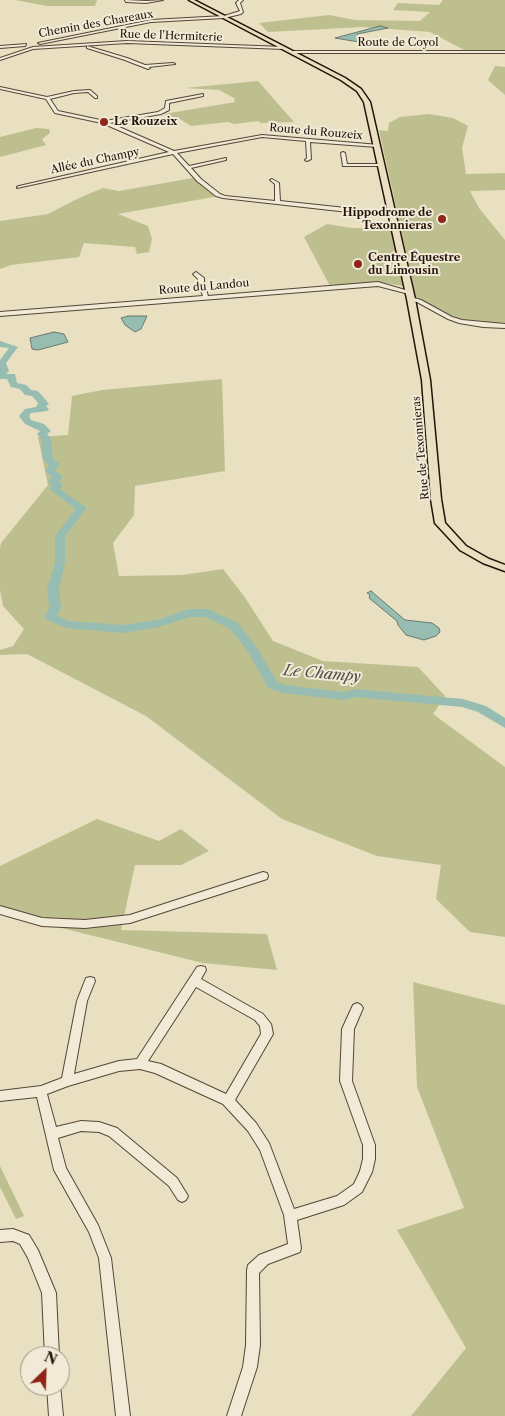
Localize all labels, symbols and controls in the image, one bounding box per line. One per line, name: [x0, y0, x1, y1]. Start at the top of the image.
street label: Chemin des Chareaux: [38, 7, 154, 41]
street label: Rue de l'Hermiterie: [119, 28, 223, 44]
street label: Route de Coyol: [358, 36, 438, 50]
place label: Le Rouzeix: [114, 115, 177, 129]
marker: Le Rouzeix: [98, 116, 110, 128]
street label: Route du Rouzeix: [269, 121, 363, 143]
street label: Allée du Champy: [49, 145, 141, 177]
place label: Hippodrome de Texonnieras: [343, 206, 432, 232]
marker: Hippodrome de Texonnieras: [436, 213, 448, 225]
place label: Centre Équestre du Limousin: [368, 251, 460, 277]
marker: Centre Équestre du Limousin: [352, 258, 364, 270]
street label: Route du Landou: [158, 276, 250, 298]
street label: Rue de Texonnieras: [410, 396, 432, 500]
water label: Le Champy: [283, 662, 361, 686]
north arrow: [20, 1346, 70, 1396]
text: N: [41, 1348, 60, 1369]

